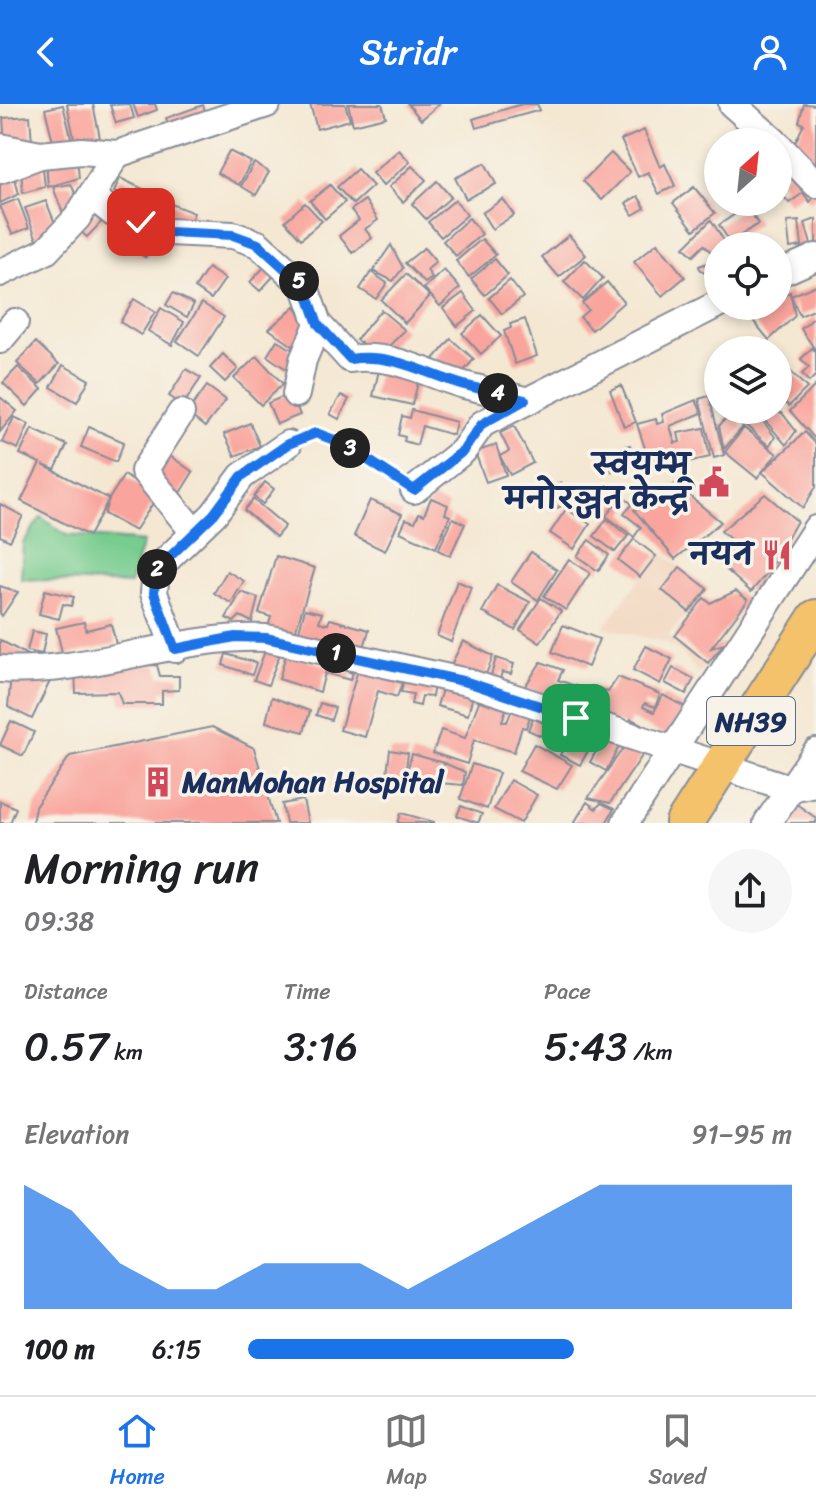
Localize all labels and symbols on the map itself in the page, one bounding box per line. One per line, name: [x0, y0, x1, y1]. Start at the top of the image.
north arrow: [704, 128, 792, 216]
pin: [107, 188, 175, 256]
pin: 5: [279, 261, 319, 301]
pin: 4: [478, 373, 518, 413]
pin: 3: [330, 428, 370, 468]
place label: स्वयम्भू मनोरञ्जन केन्द्र: [500, 438, 696, 526]
public building icon: स्वयम्भू मनोरञ्जन केन्द्र: [697, 465, 731, 499]
place label: नयन: [687, 528, 755, 582]
restaurant icon: नयन: [760, 538, 794, 572]
pin: 2: [137, 549, 177, 589]
pin: 1: [316, 633, 356, 673]
pin: [542, 684, 610, 752]
road number: NH39: [707, 697, 795, 745]
place label: ManMohan Hospital: [181, 755, 445, 809]
building icon: ManMohan Hospital: [141, 765, 175, 799]

